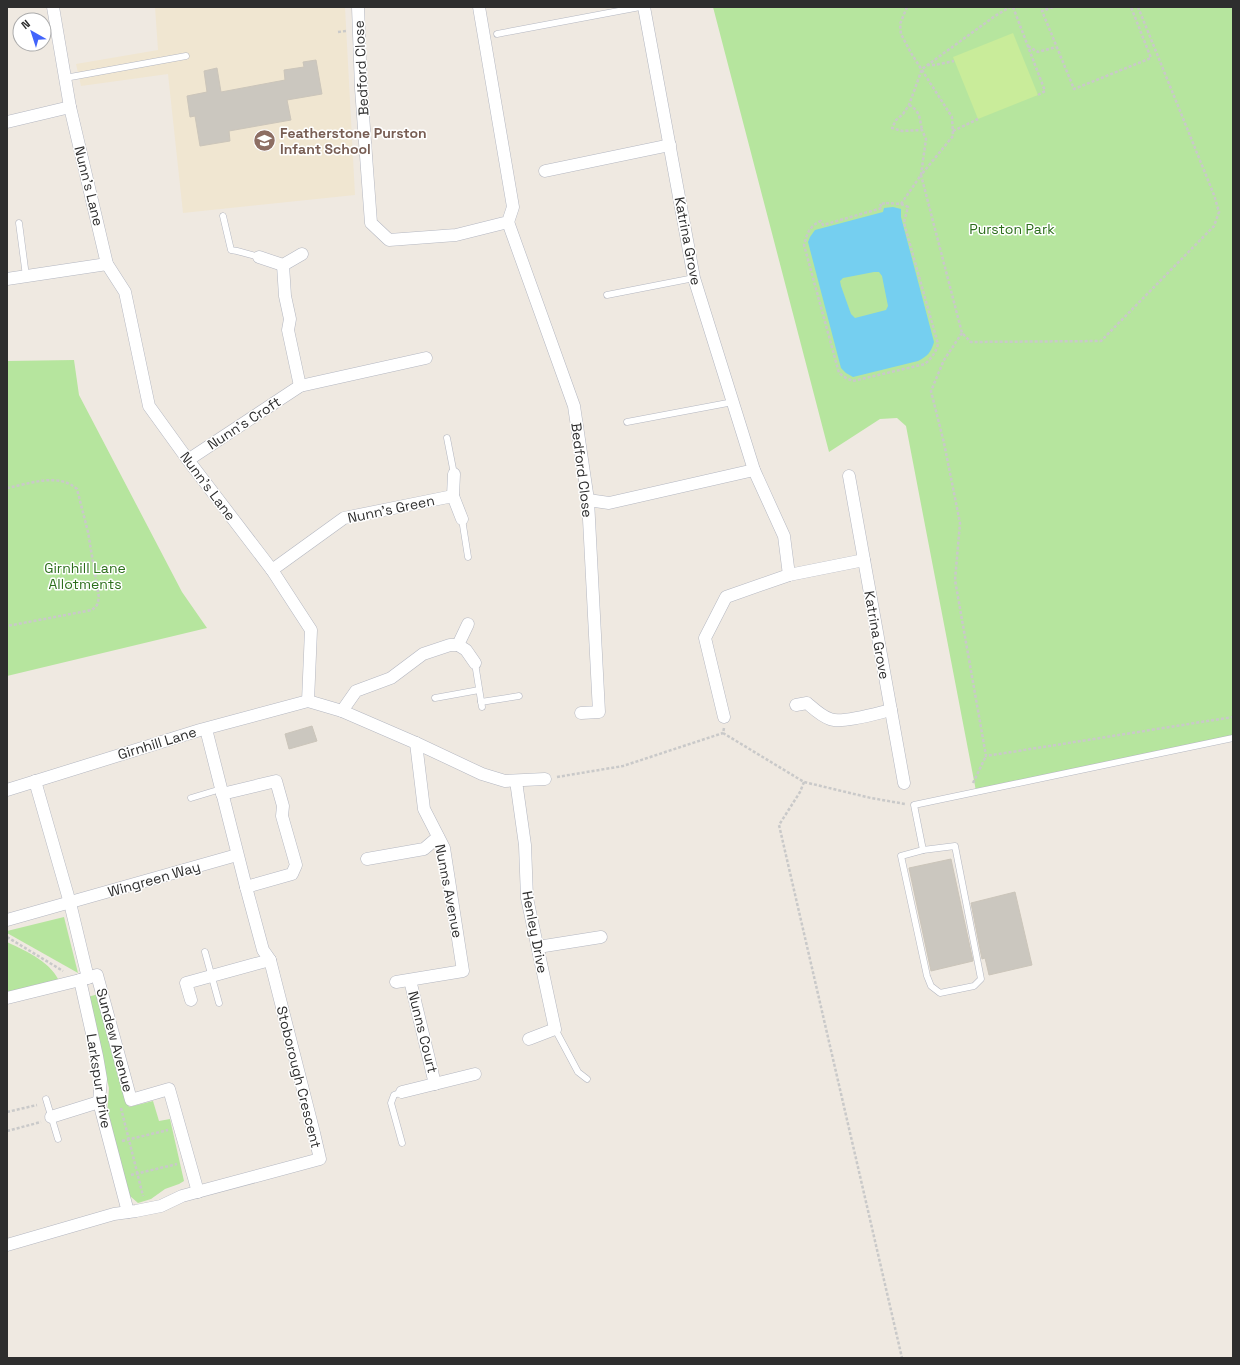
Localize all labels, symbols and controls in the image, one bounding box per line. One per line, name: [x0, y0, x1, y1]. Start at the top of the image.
north arrow: [12, 12, 52, 52]
text: N: [18, 16, 33, 32]
street label: Bedford Close: [350, 20, 372, 116]
place label: Featherstone Purston Infant School: [280, 124, 427, 158]
school or university icon: Featherstone Purston Infant School: [251, 128, 277, 154]
street label: Nunn's Lane: [70, 144, 108, 228]
street label: Katrina Grove: [671, 195, 705, 287]
park label: Purston Park: [969, 220, 1055, 238]
street label: Nunn's Croft: [204, 393, 284, 453]
street label: Bedford Close: [567, 422, 597, 518]
street label: Nunn's Lane: [176, 448, 240, 524]
street label: Nunn's Green: [346, 491, 436, 527]
park label: Girnhill Lane Allotments: [44, 559, 126, 593]
street label: Katrina Grove: [860, 589, 894, 681]
street label: Girnhill Lane: [115, 722, 199, 764]
street label: Nunns Avenue: [431, 843, 467, 939]
street label: Wingreen Way: [106, 857, 202, 901]
street label: Henley Drive: [518, 889, 552, 975]
street label: Sundew Avenue: [92, 986, 138, 1094]
street label: Nunns Court: [404, 989, 442, 1075]
street label: Stoborough Crescent: [273, 1004, 325, 1150]
street label: Larkspur Drive: [83, 1032, 115, 1130]

